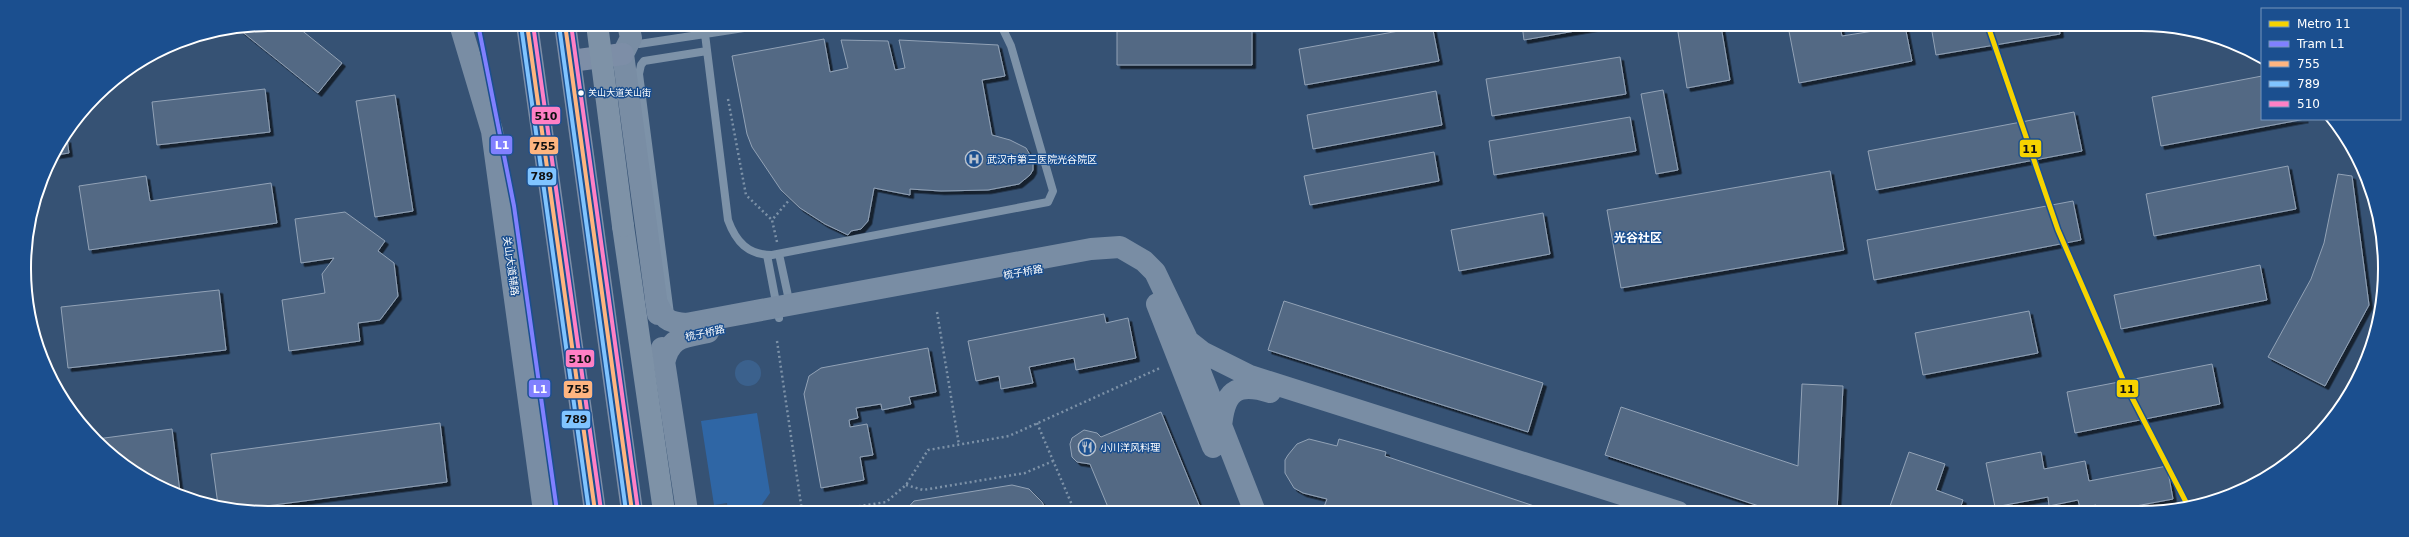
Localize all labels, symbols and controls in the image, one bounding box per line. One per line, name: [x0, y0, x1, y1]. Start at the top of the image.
legend: [2261, 8, 2401, 120]
text: Metro 11: [2297, 17, 2351, 31]
text: Tram L1: [2296, 37, 2345, 51]
text: 755: [2297, 57, 2320, 71]
text: 789: [2297, 77, 2320, 91]
marker: 关山大道关山街: [576, 88, 586, 98]
place label: 关山大道关山街: [588, 88, 651, 98]
text: 510: [2297, 97, 2320, 111]
line badge: 510: [531, 106, 561, 125]
text: 510: [535, 110, 558, 123]
line badge: L1: [490, 135, 513, 155]
line badge: 755: [529, 136, 559, 155]
text: L1: [495, 139, 509, 152]
line badge: 11: [2019, 139, 2042, 158]
text: 755: [533, 140, 555, 153]
text: 11: [2022, 143, 2038, 156]
hospital icon: 武汉市第三医院光谷院区: [964, 149, 984, 169]
place label: 武汉市第三医院光谷院区: [987, 154, 1097, 165]
line badge: 789: [527, 167, 557, 186]
text: 789: [531, 170, 553, 183]
district label: 光谷社区: [1614, 231, 1662, 245]
street label: 关山大道辅路: [501, 236, 521, 296]
street label: 梳子桥路: [1002, 263, 1044, 281]
street label: 梳子桥路: [684, 323, 726, 343]
line badge: 510: [565, 349, 595, 368]
text: 510: [569, 353, 592, 366]
line badge: L1: [528, 379, 551, 398]
line badge: 11: [2116, 379, 2139, 398]
line badge: 755: [563, 380, 593, 399]
text: L1: [533, 383, 547, 396]
text: 755: [567, 383, 589, 396]
text: 11: [2119, 383, 2135, 396]
line badge: 789: [561, 410, 591, 429]
text: 789: [565, 413, 587, 426]
restaurant icon: 小川洋风料理: [1077, 437, 1097, 457]
place label: 小川洋风料理: [1100, 442, 1160, 453]

